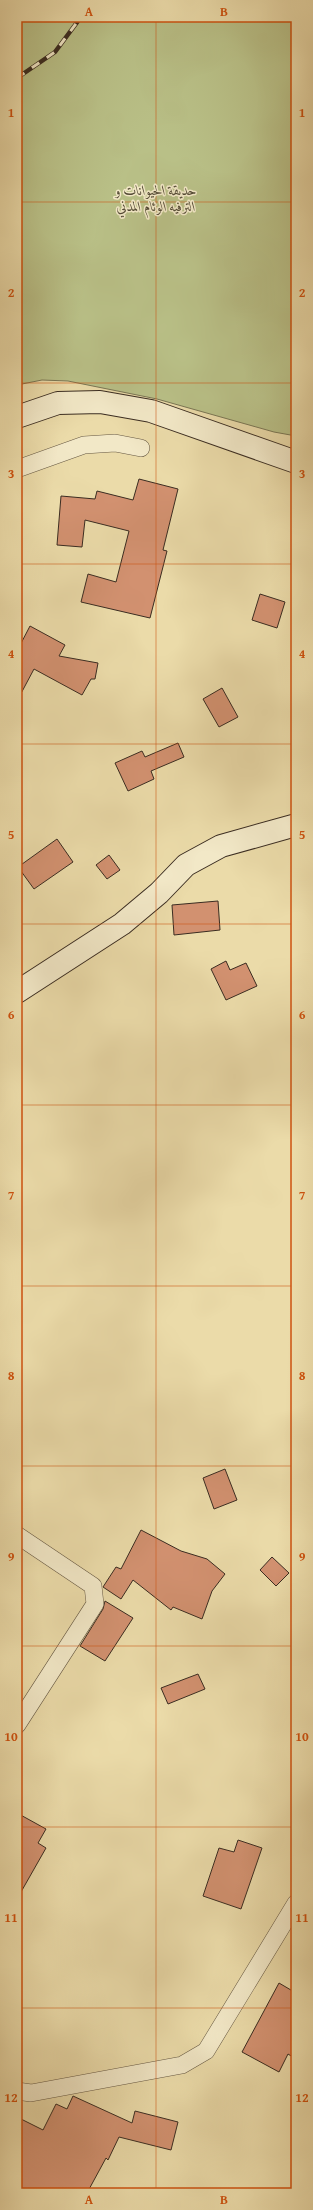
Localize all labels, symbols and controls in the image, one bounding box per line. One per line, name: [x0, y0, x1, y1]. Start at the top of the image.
text: A: [85, 2, 94, 21]
text: B: [220, 2, 228, 21]
text: 1: [8, 103, 14, 122]
text: 1: [299, 103, 305, 122]
park label: حديقة الحيوانات و الترفيه الوئام المدني: [114, 180, 197, 219]
text: 2: [8, 283, 15, 302]
text: 2: [299, 283, 306, 302]
text: 3: [8, 464, 14, 483]
text: 3: [299, 464, 305, 483]
text: 4: [8, 644, 15, 663]
text: 4: [299, 644, 306, 663]
text: 5: [8, 825, 15, 844]
text: 5: [299, 825, 306, 844]
text: 6: [8, 1005, 15, 1024]
text: 6: [299, 1005, 306, 1024]
text: 7: [8, 1186, 15, 1205]
text: 7: [299, 1186, 306, 1205]
text: 8: [8, 1366, 15, 1385]
text: 8: [299, 1366, 306, 1385]
text: 9: [8, 1547, 15, 1566]
text: 9: [299, 1547, 306, 1566]
text: 10: [4, 1727, 18, 1746]
text: 10: [295, 1727, 309, 1746]
text: 11: [4, 1908, 18, 1927]
text: 11: [295, 1908, 309, 1927]
text: 12: [4, 2088, 18, 2107]
text: 12: [295, 2088, 309, 2107]
text: A: [85, 2190, 94, 2209]
text: B: [220, 2190, 228, 2209]

